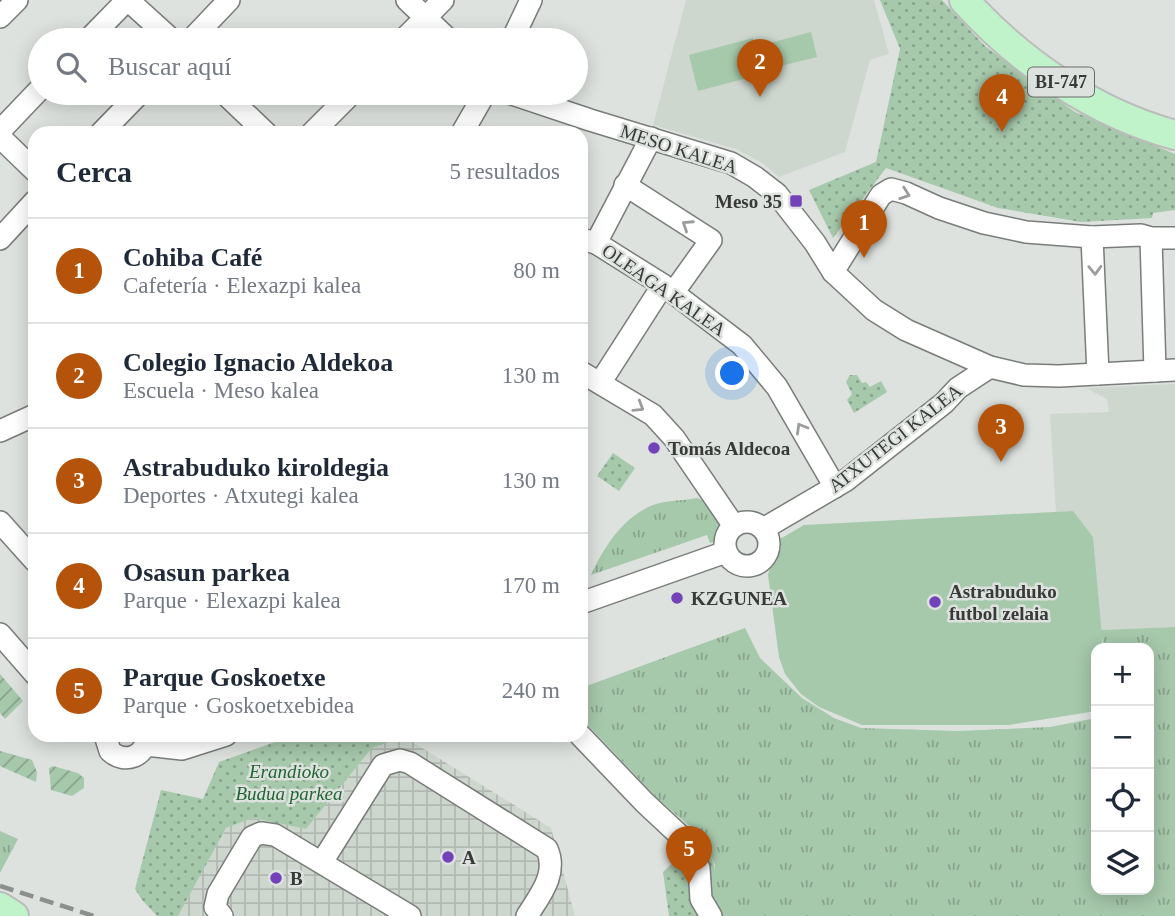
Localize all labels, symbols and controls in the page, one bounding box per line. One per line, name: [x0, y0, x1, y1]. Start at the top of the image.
search box: [28, 28, 588, 105]
pin: 2: [737, 39, 783, 97]
icon: search: [52, 48, 90, 86]
text: Buscar aquí: [108, 52, 231, 81]
road number: BI-747: [1028, 68, 1094, 96]
pin: 4: [979, 74, 1025, 132]
street label: MESO KALEA: [618, 120, 740, 178]
text: Cerca: [56, 155, 132, 188]
text: 5 resultados: [449, 159, 560, 184]
one-way arrow: [899, 186, 911, 200]
place label: Meso 35: [715, 191, 782, 212]
marker: Meso 35: [788, 193, 804, 209]
pin: 1: [841, 200, 887, 258]
one-way arrow: [682, 221, 695, 234]
street label: OLEAGA KALEA: [598, 239, 730, 341]
text: Cohiba Café: [123, 243, 262, 272]
text: 1: [73, 258, 85, 283]
text: 80 m: [513, 258, 560, 283]
one-way arrow: [1087, 265, 1102, 276]
text: Cafetería · Elexazpi kalea: [123, 273, 361, 298]
text: Colegio Ignacio Aldekoa: [123, 348, 393, 377]
your location: [715, 356, 749, 390]
text: 2: [73, 363, 85, 388]
text: 130 m: [502, 363, 560, 388]
text: Escuela · Meso kalea: [123, 378, 319, 403]
street label: ATXUTEGI KALEA: [824, 379, 966, 496]
one-way arrow: [632, 399, 645, 412]
pin: 3: [978, 404, 1024, 462]
one-way arrow: [796, 423, 809, 436]
place label: Tomás Aldecoa: [668, 438, 791, 459]
marker: Tomás Aldecoa: [646, 440, 662, 456]
text: Astrabuduko kiroldegia: [123, 453, 389, 482]
text: 3: [73, 468, 85, 493]
text: 130 m: [502, 468, 560, 493]
text: Deportes · Atxutegi kalea: [123, 483, 359, 508]
text: Osasun parkea: [123, 558, 290, 587]
text: 4: [73, 573, 85, 598]
text: 170 m: [502, 573, 560, 598]
place label: Astrabuduko futbol zelaia: [949, 581, 1057, 624]
text: Parque · Elexazpi kalea: [123, 588, 341, 613]
place label: KZGUNEA: [691, 588, 787, 609]
marker: KZGUNEA: [669, 590, 685, 606]
marker: Astrabuduko futbol zelaia: [927, 594, 943, 610]
map controls: [1091, 643, 1154, 895]
button: +: [1091, 643, 1154, 706]
text: Parque Goskoetxe: [123, 663, 325, 692]
text: 5: [73, 678, 85, 703]
text: 240 m: [502, 678, 560, 703]
text: Parque · Goskoetxebidea: [123, 693, 354, 718]
button: −: [1091, 706, 1154, 769]
park label: Erandioko Budua parkea: [235, 761, 343, 804]
button: locate: [1091, 769, 1154, 832]
pin: 5: [666, 826, 712, 884]
button: layers: [1091, 832, 1154, 895]
place label: A: [462, 847, 476, 868]
marker: A: [440, 849, 456, 865]
place label: B: [290, 868, 303, 889]
marker: B: [268, 870, 284, 886]

